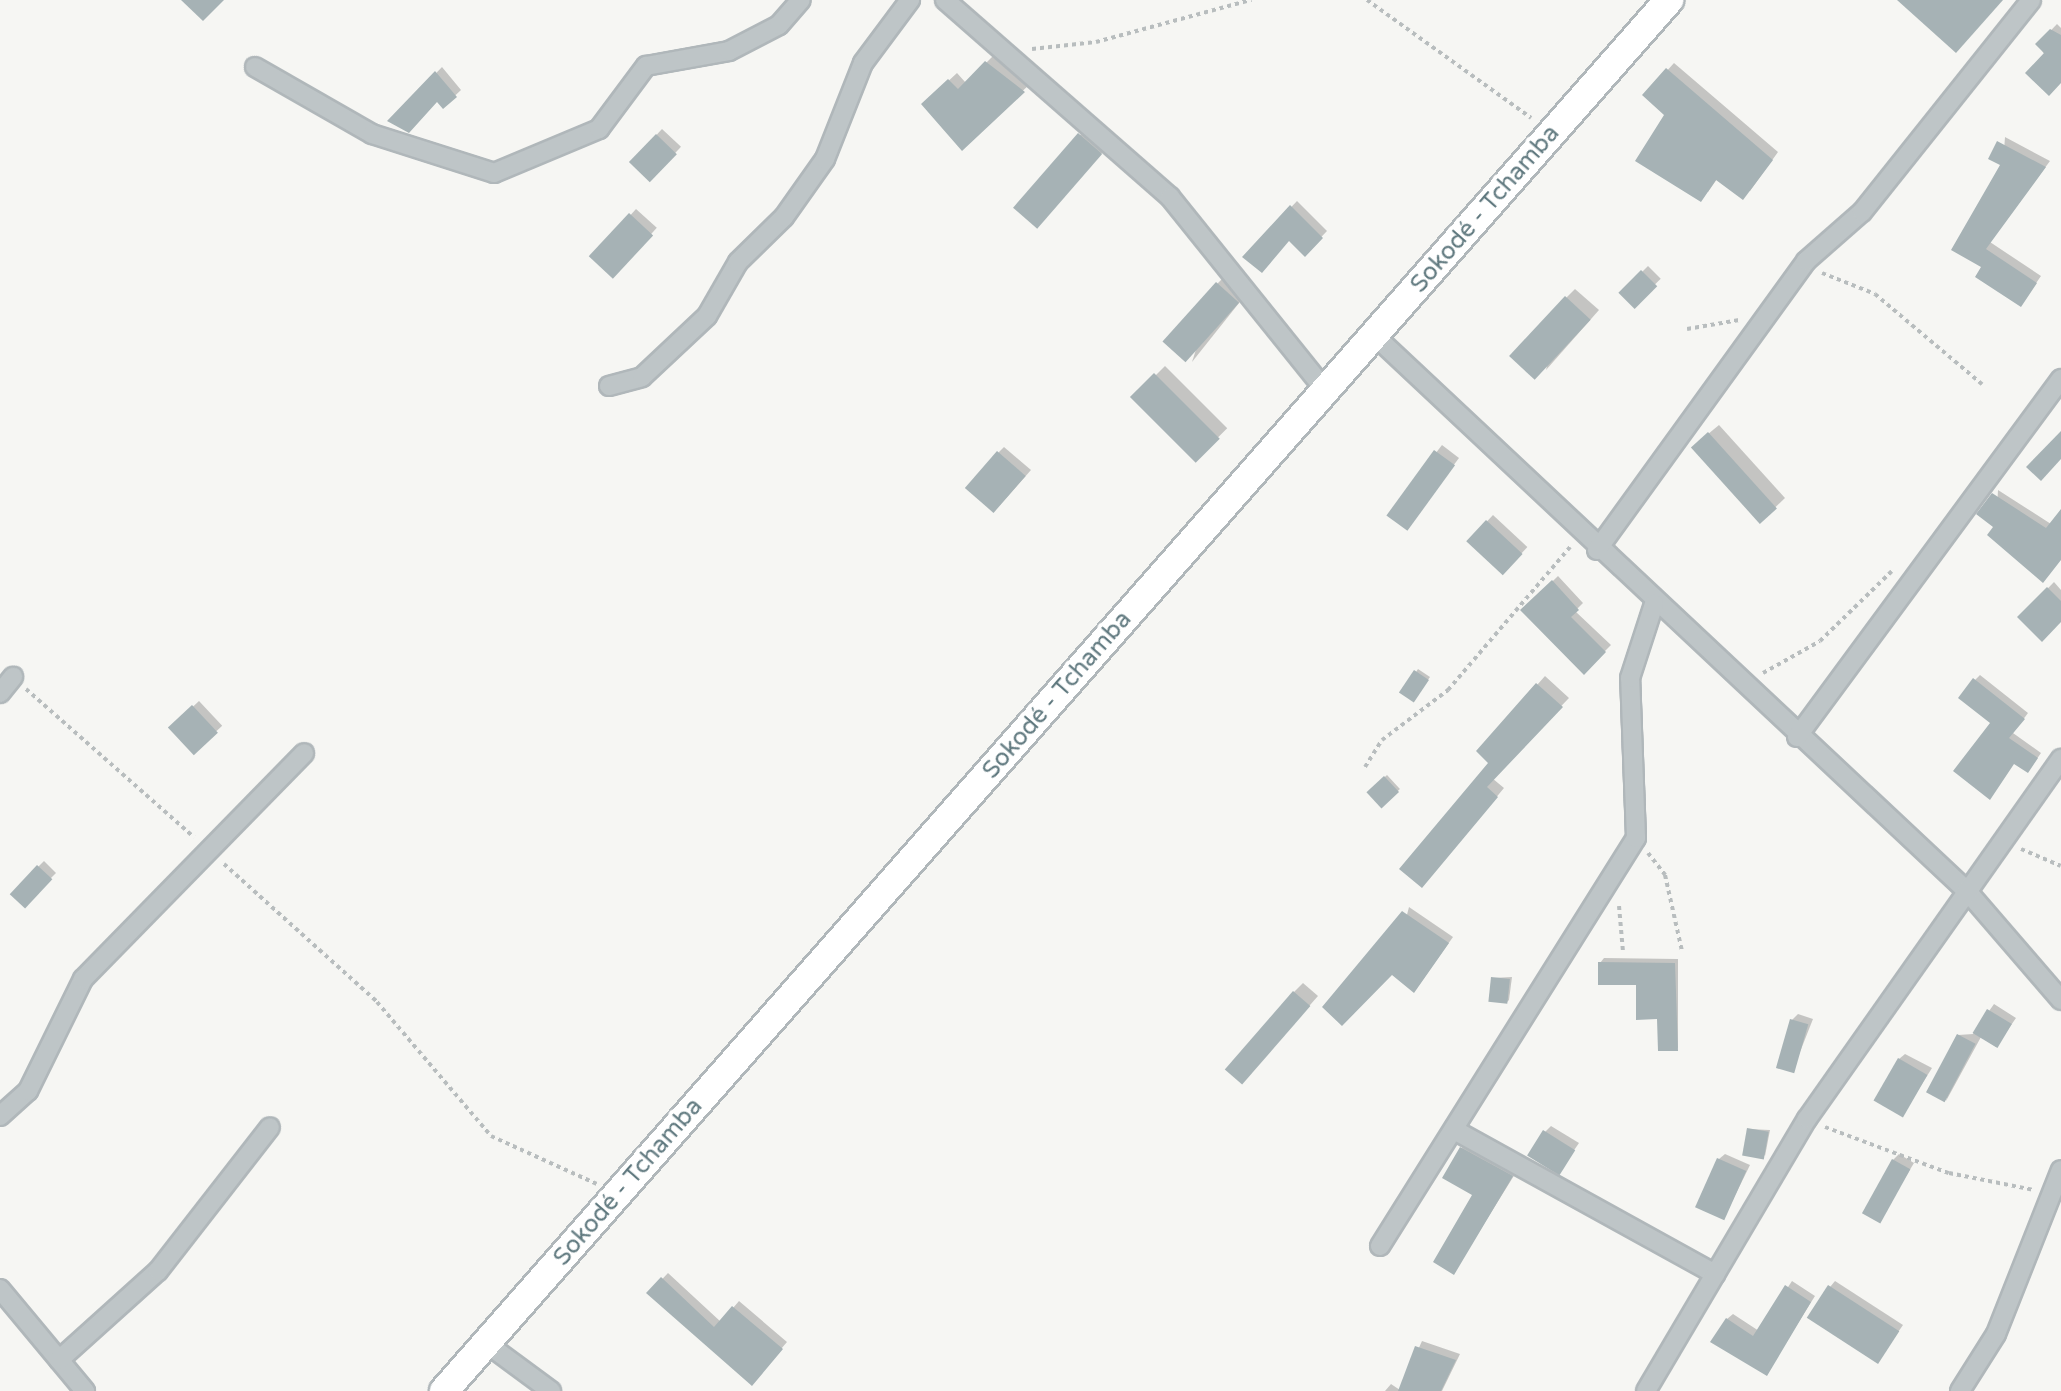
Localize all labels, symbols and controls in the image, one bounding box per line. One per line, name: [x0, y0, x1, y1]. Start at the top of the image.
street label: Sokodé - Tchamba: [1404, 119, 1566, 299]
street label: Sokodé - Tchamba: [976, 605, 1138, 785]
street label: Sokodé - Tchamba: [547, 1092, 709, 1272]

